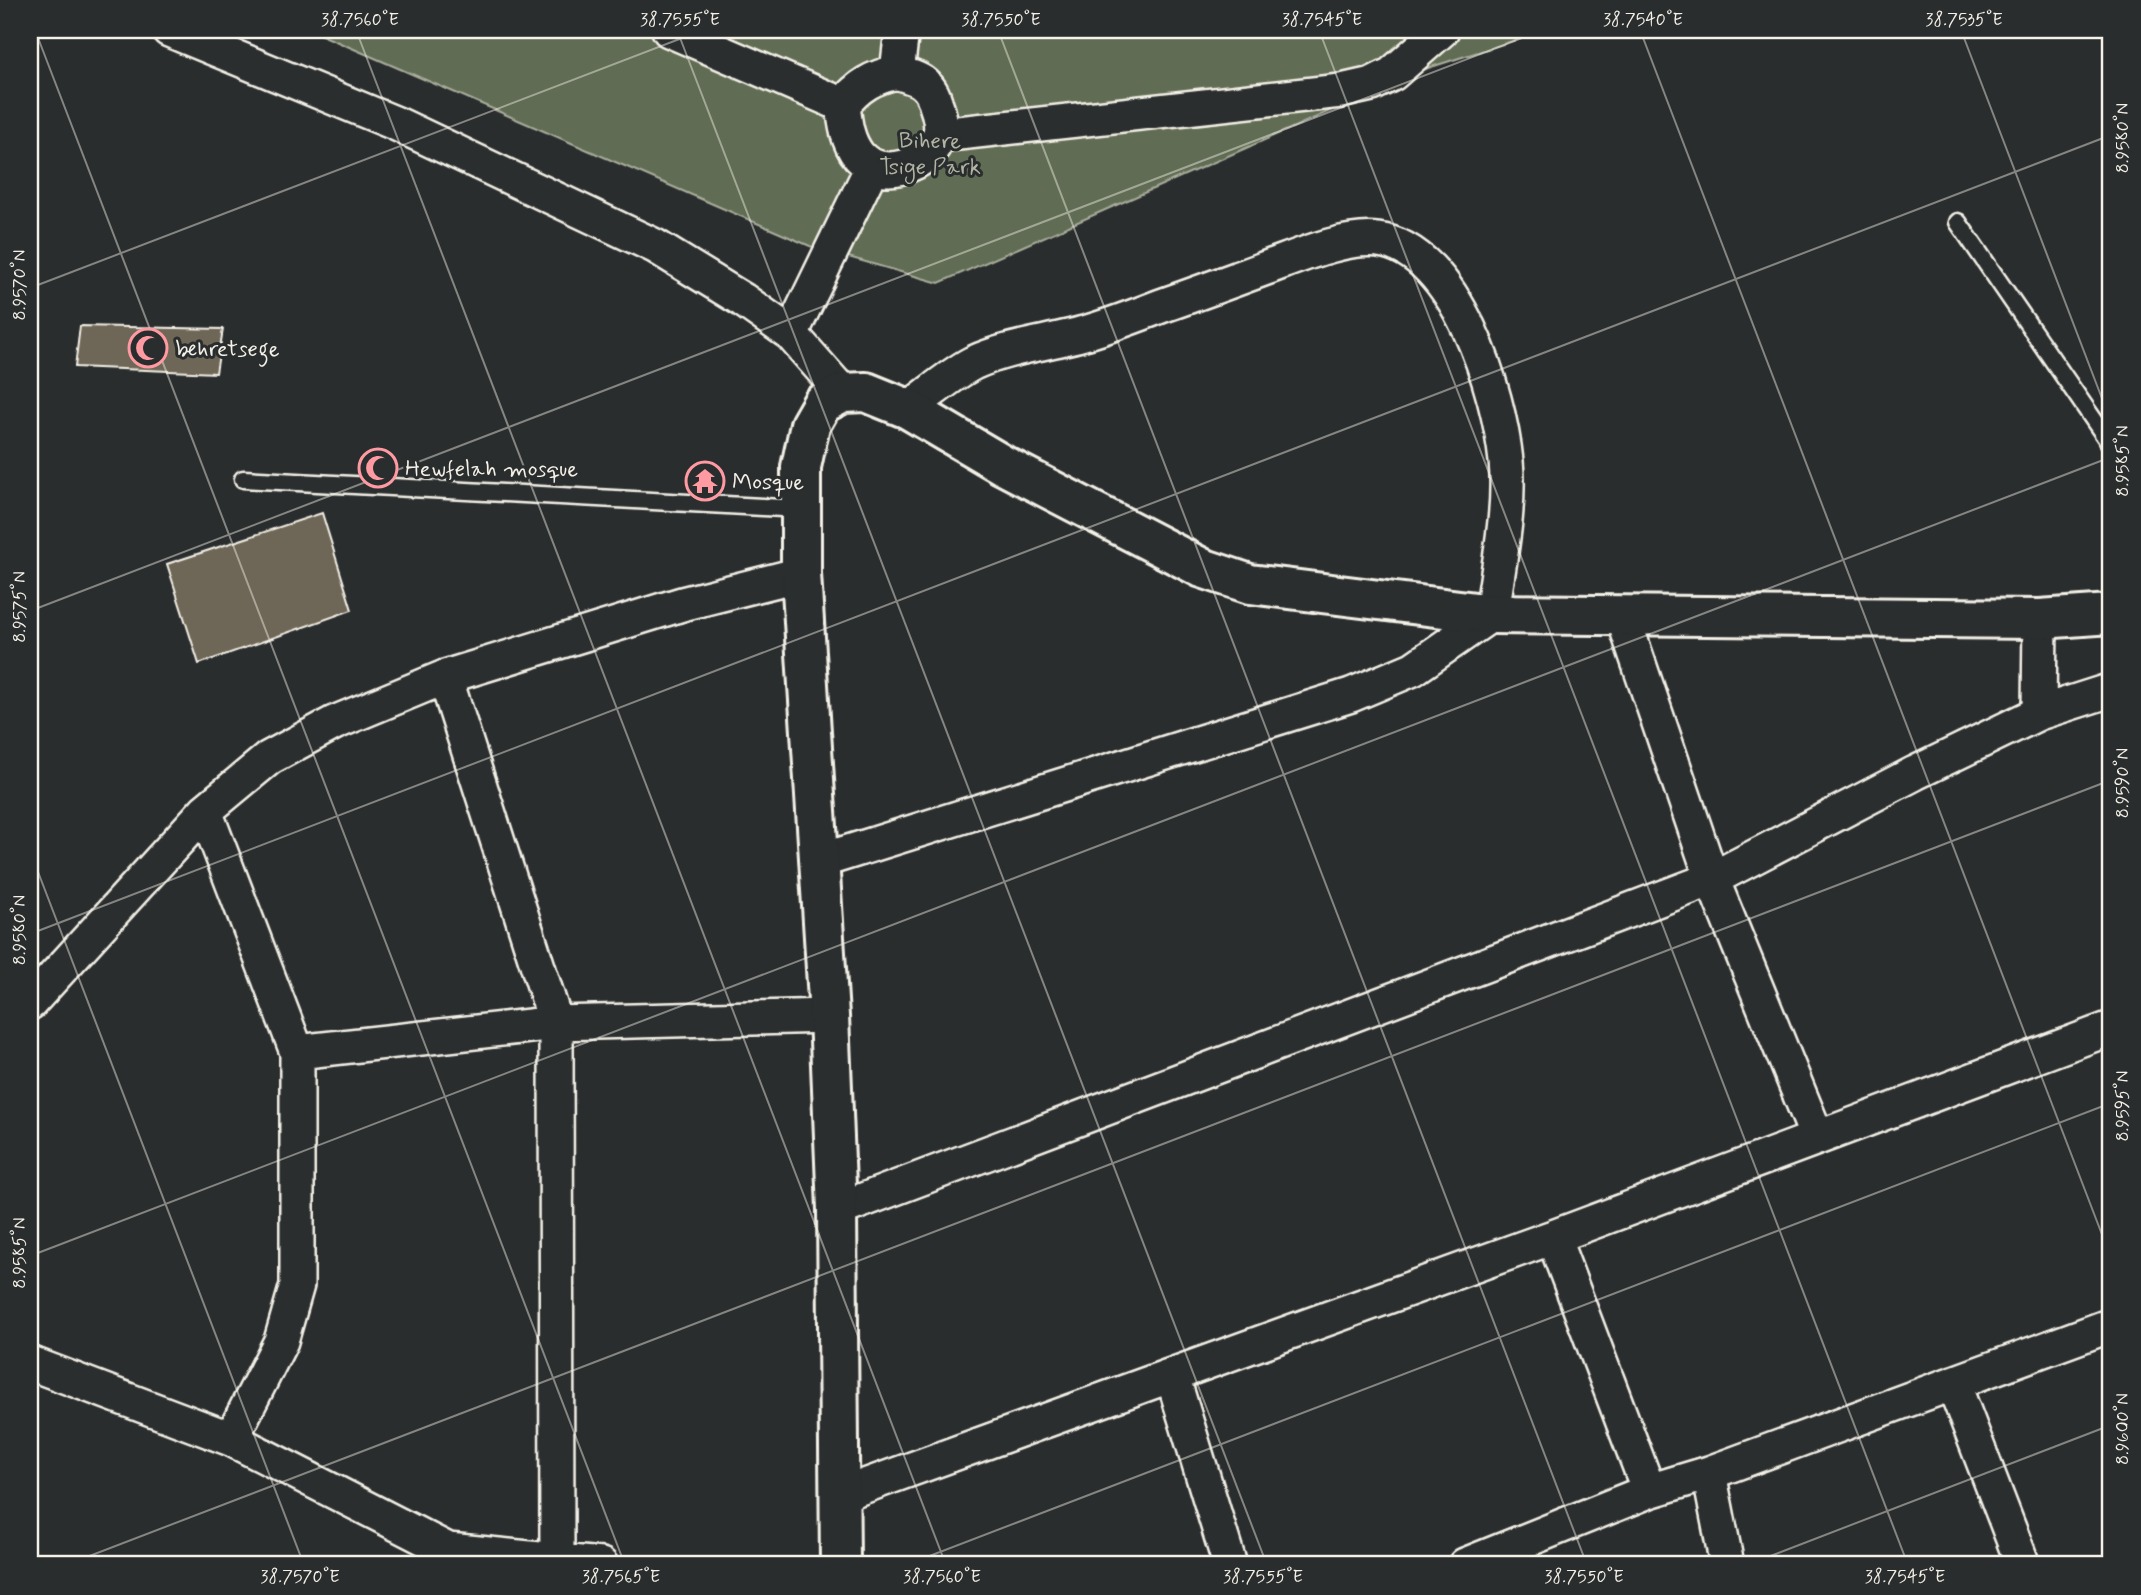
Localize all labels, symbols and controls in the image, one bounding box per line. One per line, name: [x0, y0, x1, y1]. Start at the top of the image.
text: 38.7560°E: [321, 8, 399, 32]
text: 38.7555°E: [640, 8, 720, 32]
text: 38.7550°E: [961, 8, 1041, 32]
text: 38.7545°E: [1282, 8, 1362, 32]
text: 38.7540°E: [1603, 8, 1683, 32]
text: 38.7535°E: [1925, 8, 2003, 32]
text: 8.9580°N: [2111, 103, 2135, 173]
park label: Bihere Tsige Park: [879, 127, 981, 185]
text: 8.9570°N: [8, 250, 32, 321]
mosque icon: behretsege: [127, 327, 169, 369]
place label: behretsege: [175, 335, 280, 367]
text: 8.9585°N: [2111, 425, 2135, 497]
mosque icon: Hewfelah mosque: [357, 447, 399, 489]
place label: Hewfelah mosque: [405, 455, 578, 485]
temple icon: Mosque: [684, 460, 726, 502]
place label: Mosque: [732, 468, 804, 498]
text: 8.9575°N: [8, 571, 32, 643]
text: 8.9590°N: [2111, 748, 2135, 818]
text: 8.9580°N: [8, 895, 32, 965]
text: 8.9595°N: [2111, 1070, 2135, 1142]
text: 8.9585°N: [8, 1217, 32, 1289]
text: 8.9600°N: [2111, 1393, 2135, 1465]
text: 38.7570°E: [260, 1565, 340, 1589]
text: 38.7565°E: [582, 1565, 660, 1589]
text: 38.7560°E: [903, 1565, 981, 1589]
text: 38.7555°E: [1223, 1565, 1303, 1589]
text: 38.7550°E: [1544, 1565, 1624, 1589]
text: 38.7545°E: [1865, 1565, 1945, 1589]

